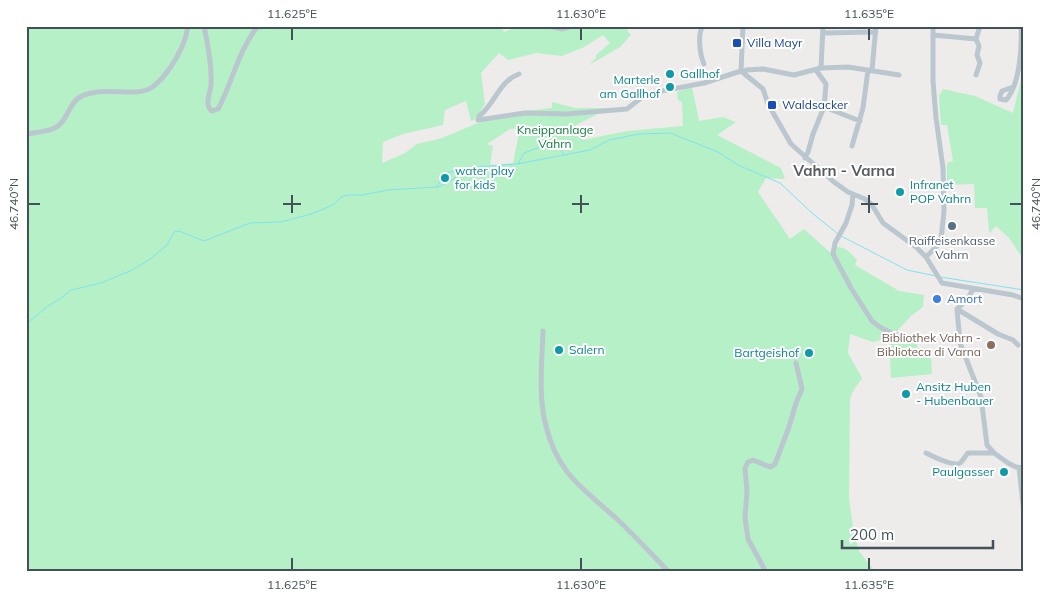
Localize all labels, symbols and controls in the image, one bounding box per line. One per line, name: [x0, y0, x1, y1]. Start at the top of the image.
text: 11.625°E: [267, 6, 317, 21]
text: 11.630°E: [556, 6, 606, 21]
text: 11.635°E: [844, 6, 894, 21]
place label: Villa Mayr: [747, 35, 803, 50]
marker: Villa Mayr: [731, 37, 743, 49]
place label: Gallhof: [680, 66, 721, 81]
marker: Gallhof: [664, 68, 676, 80]
place label: Marterle am Gallhof: [600, 72, 661, 101]
marker: Marterle am Gallhof: [664, 81, 676, 93]
place label: Waldsacker: [782, 97, 849, 112]
marker: Waldsacker: [766, 99, 778, 111]
park label: Kneippanlage Vahrn: [517, 122, 593, 151]
district label: Vahrn - Varna: [792, 161, 895, 180]
place label: water play for kids: [455, 163, 515, 192]
marker: water play for kids: [439, 172, 451, 184]
place label: Infranet POP Vahrn: [910, 177, 971, 206]
text: 46.740°N: [6, 178, 21, 230]
text: 46.740°N: [1028, 178, 1043, 230]
marker: Infranet POP Vahrn: [894, 186, 906, 198]
marker: Raiffeisenkasse Vahrn: [946, 220, 958, 232]
place label: Raiffeisenkasse Vahrn: [909, 233, 995, 262]
place label: Amort: [947, 291, 982, 306]
marker: Amort: [931, 293, 943, 305]
place label: Bibliothek Vahrn - Biblioteca di Varna: [877, 330, 981, 359]
marker: Bibliothek Vahrn - Biblioteca di Varna: [985, 339, 997, 351]
place label: Salern: [569, 342, 604, 357]
marker: Salern: [553, 344, 565, 356]
place label: Bartgeishof: [734, 345, 800, 360]
marker: Bartgeishof: [803, 347, 815, 359]
place label: Ansitz Huben - Hubenbauer: [916, 379, 994, 408]
marker: Ansitz Huben - Hubenbauer: [900, 388, 912, 400]
place label: Paulgasser: [932, 464, 995, 479]
marker: Paulgasser: [998, 466, 1010, 478]
scale bar: [842, 518, 994, 550]
text: 200 m: [850, 525, 894, 544]
text: 11.625°E: [267, 577, 317, 592]
text: 11.630°E: [556, 577, 606, 592]
text: 11.635°E: [844, 577, 894, 592]

